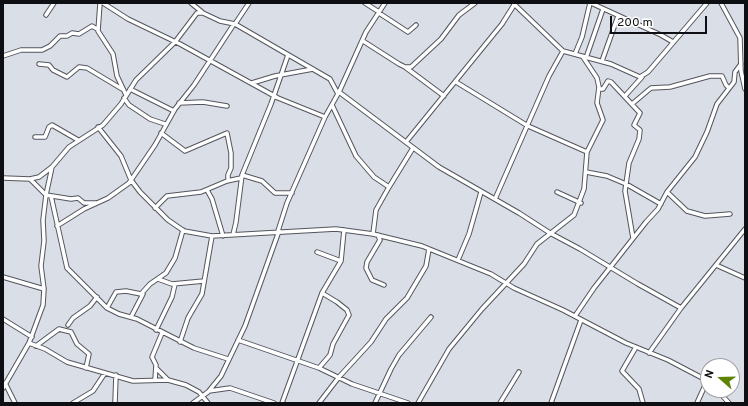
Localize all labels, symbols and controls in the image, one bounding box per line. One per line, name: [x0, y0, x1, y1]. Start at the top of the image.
scale bar: [612, 8, 709, 34]
text: 200 m: [617, 15, 653, 31]
north arrow: [700, 358, 740, 398]
text: N: [702, 368, 718, 380]

